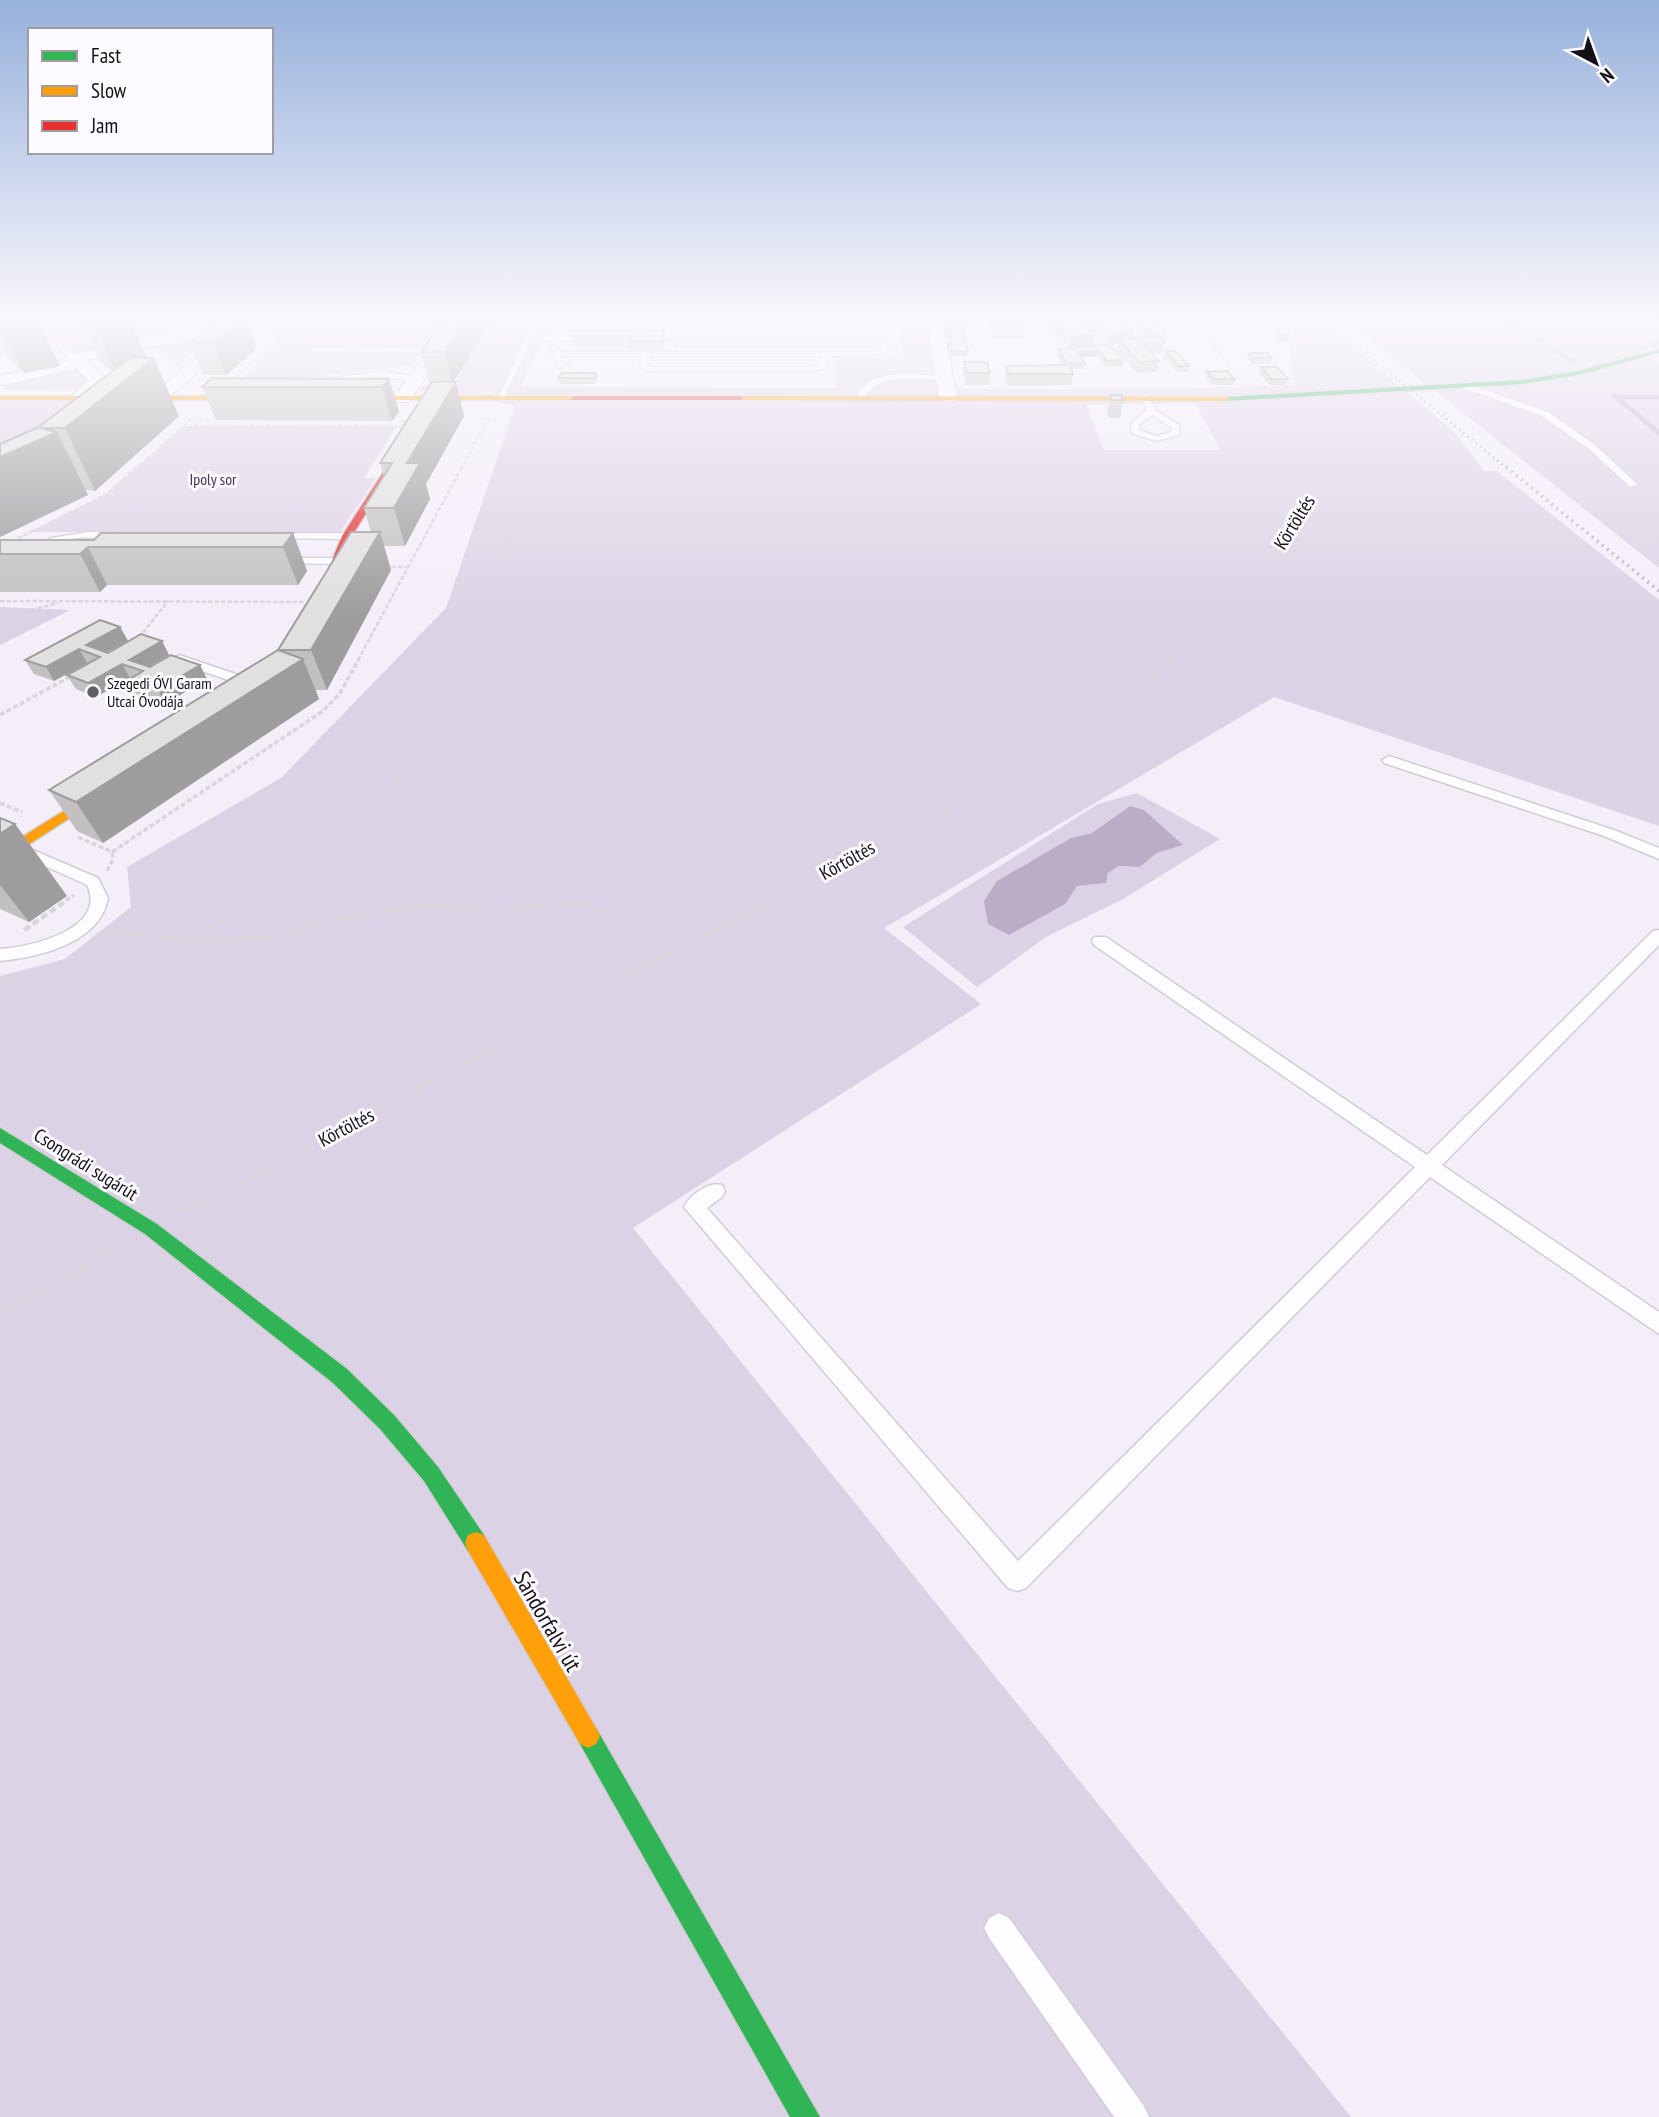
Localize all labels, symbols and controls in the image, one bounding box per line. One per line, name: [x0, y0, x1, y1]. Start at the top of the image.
legend: [28, 28, 273, 154]
north arrow: [1561, 28, 1631, 98]
text: Fast: [91, 42, 121, 69]
text: N: [1595, 63, 1619, 88]
text: Slow: [91, 77, 127, 104]
text: Jam: [90, 112, 118, 139]
park label: Ipoly sor: [190, 469, 237, 489]
street label: Körtöltés: [1268, 490, 1320, 554]
place label: Szegedi ÓVI Garam Utcai Óvodája: [107, 673, 212, 711]
marker: Szegedi ÓVI Garam Utcai Óvodája: [85, 684, 101, 700]
street label: Körtöltés: [815, 835, 879, 885]
street label: Körtöltés: [314, 1102, 378, 1152]
street label: Csongrádi sugárút: [30, 1123, 143, 1206]
street label: Sándorfalvi út: [508, 1566, 589, 1677]

